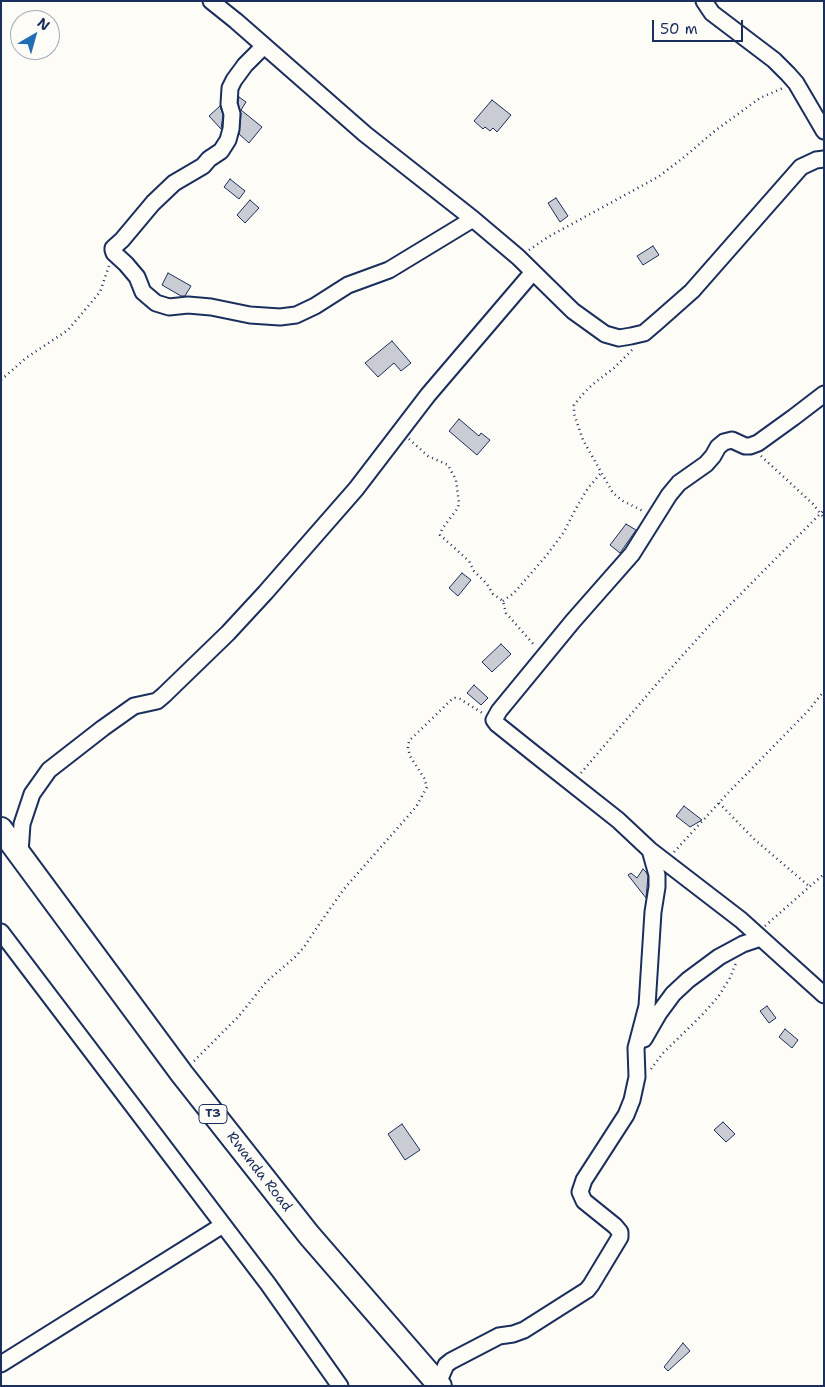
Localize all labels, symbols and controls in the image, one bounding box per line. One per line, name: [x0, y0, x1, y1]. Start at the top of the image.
north arrow: [10, 10, 60, 60]
scale bar: [655, 10, 746, 42]
text: N: [34, 13, 54, 34]
text: 50 m: [660, 19, 698, 39]
road number: T3: [199, 1104, 227, 1124]
street label: Rwanda Road: [223, 1129, 295, 1215]

